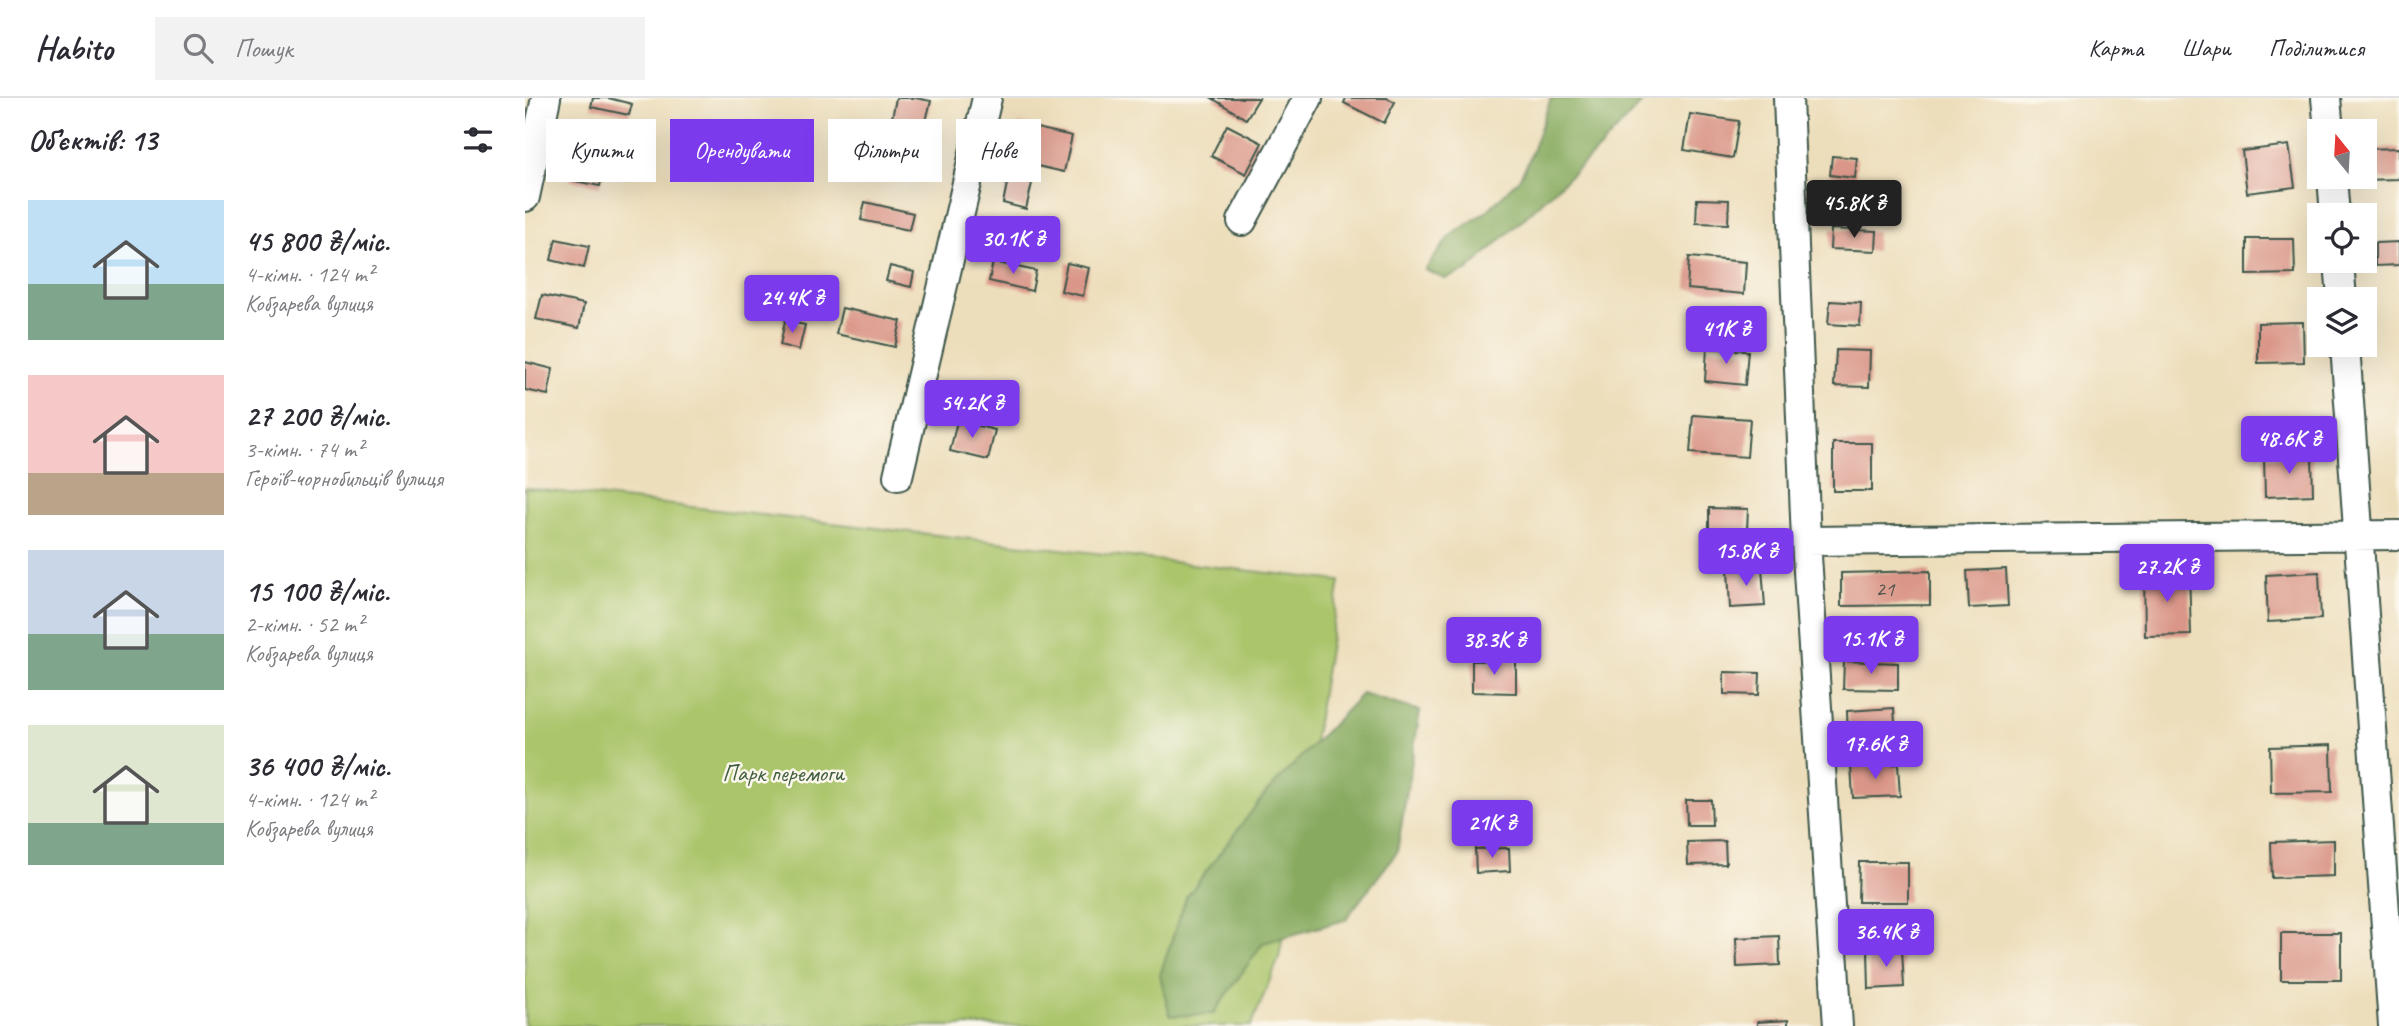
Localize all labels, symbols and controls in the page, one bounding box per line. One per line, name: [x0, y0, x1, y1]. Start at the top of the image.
search box: [155, 17, 645, 80]
text: Habito: [35, 27, 113, 69]
icon: search: [179, 29, 217, 67]
text: Пошук: [235, 32, 293, 65]
text: Карта: [2088, 33, 2143, 63]
text: Шари: [2181, 33, 2231, 63]
text: Поділитися: [2269, 33, 2364, 63]
chip: Купити: [546, 119, 656, 182]
chip: Орендувати: [670, 119, 814, 182]
chip: Фільтри: [828, 119, 942, 182]
chip: Нове: [956, 119, 1041, 182]
north arrow: [2307, 119, 2377, 189]
map controls: [2307, 119, 2377, 357]
text: Об’єктів: 13: [28, 121, 157, 159]
icon: filters: [459, 121, 497, 159]
pin: 45.8K ₴: [1789, 180, 1919, 240]
text: 45.8K ₴: [1822, 188, 1886, 217]
button: locate: [2307, 203, 2377, 273]
pin: 30.1K ₴: [948, 216, 1078, 276]
text: 45 800 ₴/міс.: [245, 222, 389, 260]
text: 30.1K ₴: [981, 224, 1045, 253]
icon: home: [84, 228, 168, 312]
text: 4-кімн. · 124 m²: [245, 260, 374, 289]
pin: 24.4K ₴: [727, 275, 857, 335]
text: 24.4K ₴: [760, 283, 824, 312]
button: layers: [2307, 287, 2377, 357]
text: Кобзарева вулиця: [245, 289, 373, 318]
pin: 41K ₴: [1677, 306, 1775, 366]
text: 41K ₴: [1702, 314, 1750, 343]
pin: 54.2K ₴: [907, 380, 1037, 440]
text: 54.2K ₴: [940, 388, 1004, 417]
text: 27 200 ₴/міс.: [245, 397, 390, 435]
icon: home: [84, 403, 168, 487]
pin: 48.6K ₴: [2224, 416, 2354, 476]
text: 48.6K ₴: [2257, 424, 2321, 453]
text: 3-кімн. · 74 m²: [245, 435, 363, 464]
text: Героїв-чорнобильців вулиця: [245, 464, 443, 493]
pin: 15.8K ₴: [1681, 528, 1811, 588]
text: 15.8K ₴: [1714, 536, 1778, 565]
pin: 27.2K ₴: [2102, 545, 2232, 604]
text: 27.2K ₴: [2135, 552, 2199, 581]
text: 15 100 ₴/міс.: [245, 572, 389, 610]
house number: 21: [1876, 576, 1896, 602]
icon: home: [84, 578, 168, 662]
text: 2-кімн. · 52 m²: [245, 610, 363, 639]
pin: 15.1K ₴: [1806, 616, 1936, 676]
pin: 38.3K ₴: [1429, 618, 1559, 677]
text: 15.1K ₴: [1839, 624, 1903, 653]
text: 38.3K ₴: [1462, 625, 1526, 654]
text: Кобзарева вулиця: [245, 639, 373, 668]
pin: 17.6K ₴: [1810, 722, 1940, 781]
text: 17.6K ₴: [1843, 729, 1907, 758]
text: 36 400 ₴/міс.: [245, 747, 390, 785]
icon: home: [84, 753, 168, 837]
park label: Парк перемоги: [722, 758, 845, 788]
text: 4-кімн. · 124 m²: [245, 785, 374, 814]
pin: 21K ₴: [1443, 800, 1541, 860]
text: 21K ₴: [1468, 808, 1516, 837]
text: Кобзарева вулиця: [245, 814, 373, 843]
pin: 36.4K ₴: [1821, 910, 1951, 969]
text: 36.4K ₴: [1854, 917, 1918, 946]

